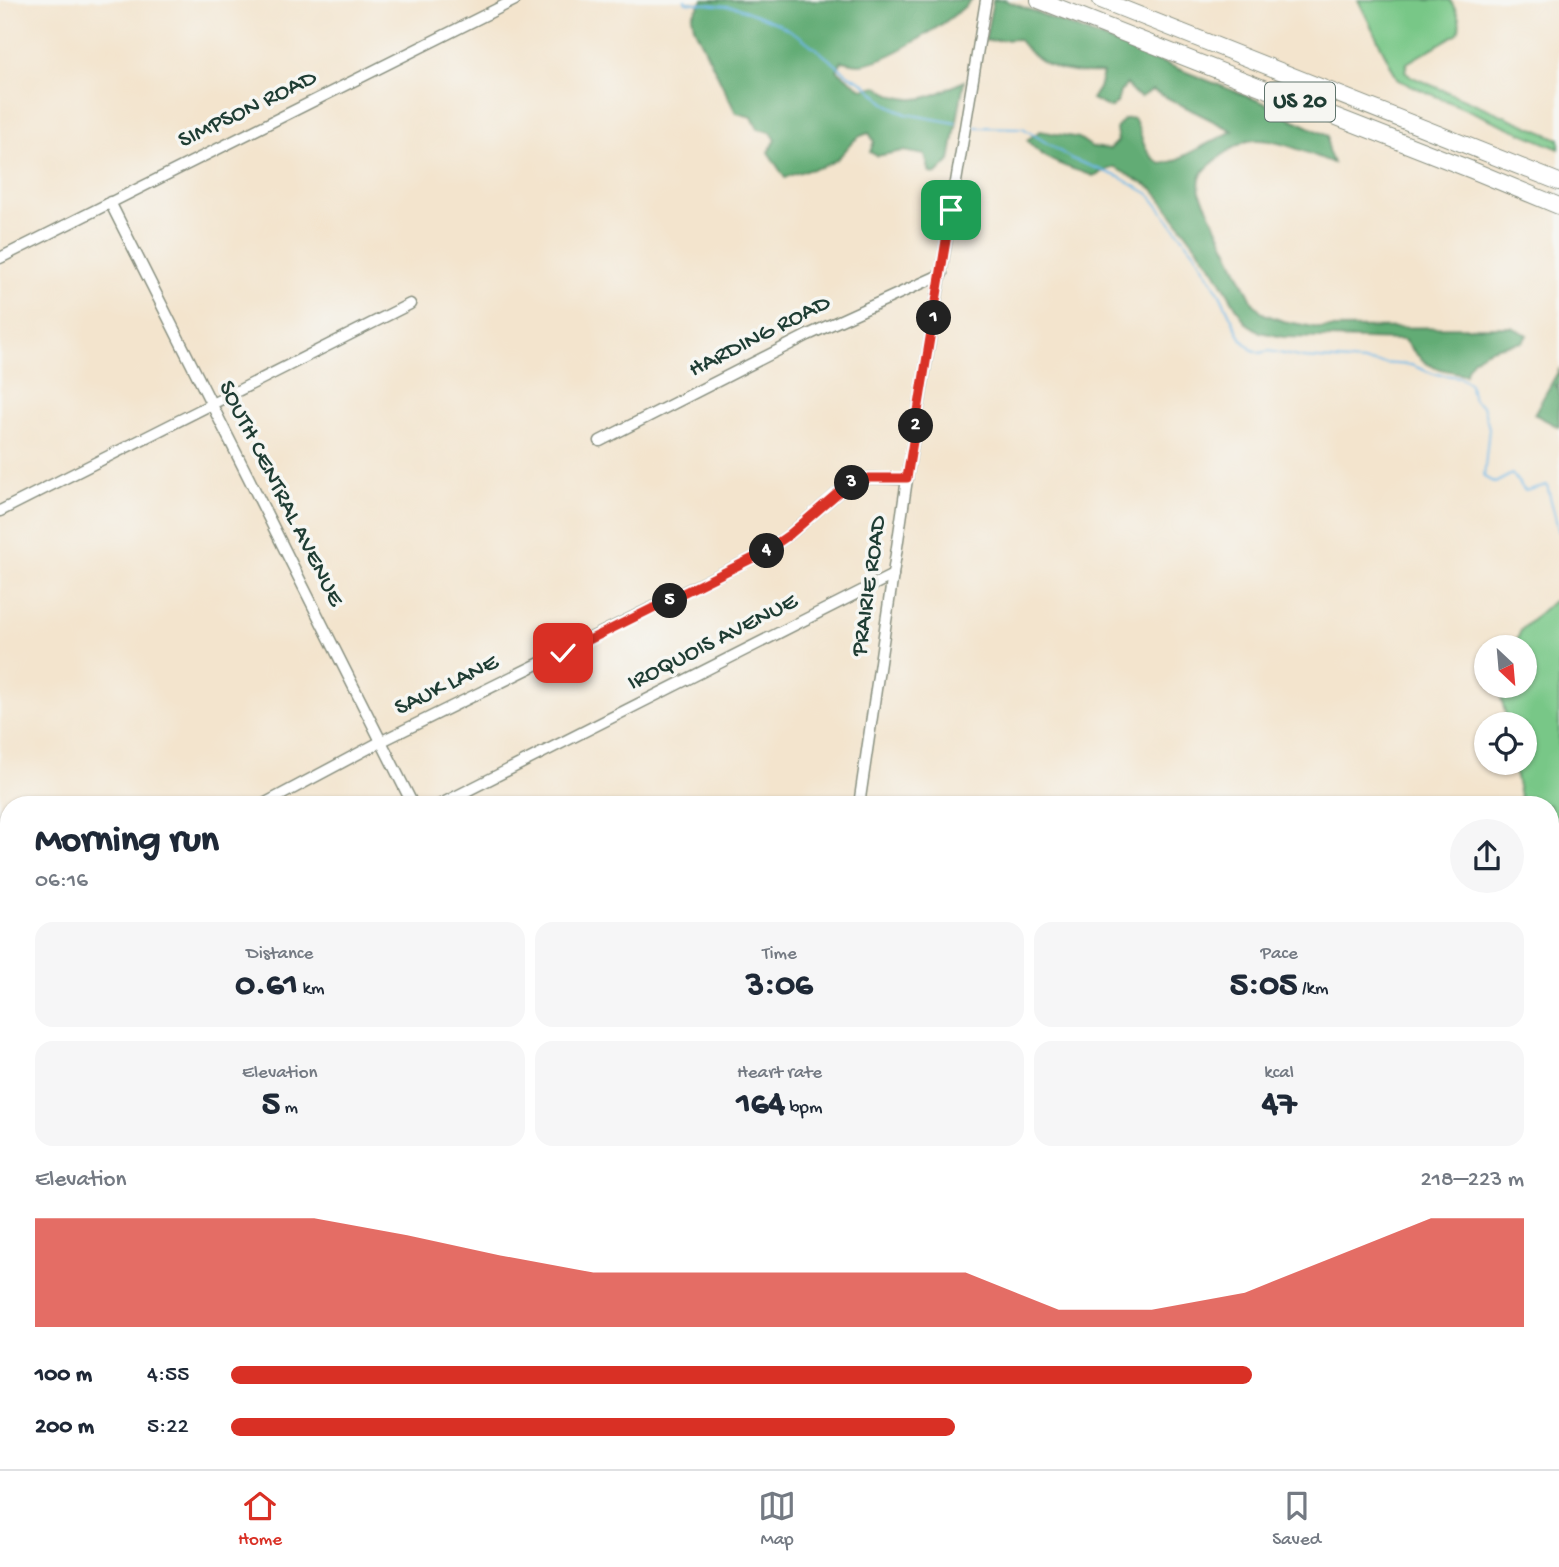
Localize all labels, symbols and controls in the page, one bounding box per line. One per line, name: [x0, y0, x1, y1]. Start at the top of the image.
street label: SIMPSON ROAD: [174, 64, 322, 156]
road number: US 20: [1265, 82, 1335, 122]
pin: [921, 180, 981, 240]
icon: arrive: [932, 191, 970, 229]
street label: HARDING ROAD: [684, 289, 836, 385]
pin: 1: [916, 300, 951, 336]
text: 1: [930, 306, 937, 329]
street label: SOUTH CENTRAL AVENUE: [211, 376, 350, 612]
pin: 2: [898, 408, 934, 444]
text: 2: [911, 414, 920, 437]
pin: 3: [834, 466, 870, 500]
text: 3: [847, 471, 856, 494]
street label: PRAIRIE ROAD: [846, 514, 894, 659]
pin: 4: [750, 534, 784, 568]
text: 4: [762, 539, 771, 562]
pin: 5: [652, 584, 688, 618]
street label: IROQUOIS AVENUE: [623, 587, 804, 698]
text: 5: [665, 589, 675, 612]
pin: [533, 623, 593, 683]
icon: check: [544, 634, 582, 672]
north arrow: [1474, 635, 1536, 698]
map controls: [1474, 635, 1537, 775]
street label: SAUK LANE: [390, 648, 504, 723]
button: locate: [1474, 712, 1537, 775]
button: share: [1450, 819, 1524, 893]
text: Morning run: [35, 820, 219, 864]
text: 06:16: [35, 868, 88, 895]
text: Distance: [246, 943, 313, 966]
text: Time: [762, 943, 797, 966]
text: Pace: [1261, 943, 1298, 966]
text: 0.61: [235, 966, 298, 1007]
text: 3:06: [746, 966, 813, 1007]
text: 5:05: [1230, 966, 1297, 1007]
text: km: [298, 978, 324, 1001]
text: /km: [1297, 978, 1329, 1001]
text: Elevation: [242, 1062, 318, 1085]
text: Heart rate: [737, 1062, 822, 1085]
text: kcal: [1264, 1062, 1294, 1085]
text: 5: [262, 1085, 280, 1126]
text: 164: [737, 1085, 785, 1126]
text: 47: [1262, 1085, 1297, 1126]
text: m: [280, 1097, 298, 1120]
text: bpm: [785, 1097, 822, 1120]
text: Elevation: [35, 1167, 126, 1194]
text: 218–223 m: [1420, 1167, 1524, 1194]
text: 100 m: [35, 1362, 92, 1389]
text: 4:55: [147, 1362, 189, 1389]
text: 200 m: [35, 1414, 94, 1441]
text: 5:22: [147, 1414, 189, 1441]
tab: Home: [238, 1487, 282, 1552]
tab: Map: [758, 1487, 796, 1552]
tab: Saved: [1272, 1487, 1321, 1552]

